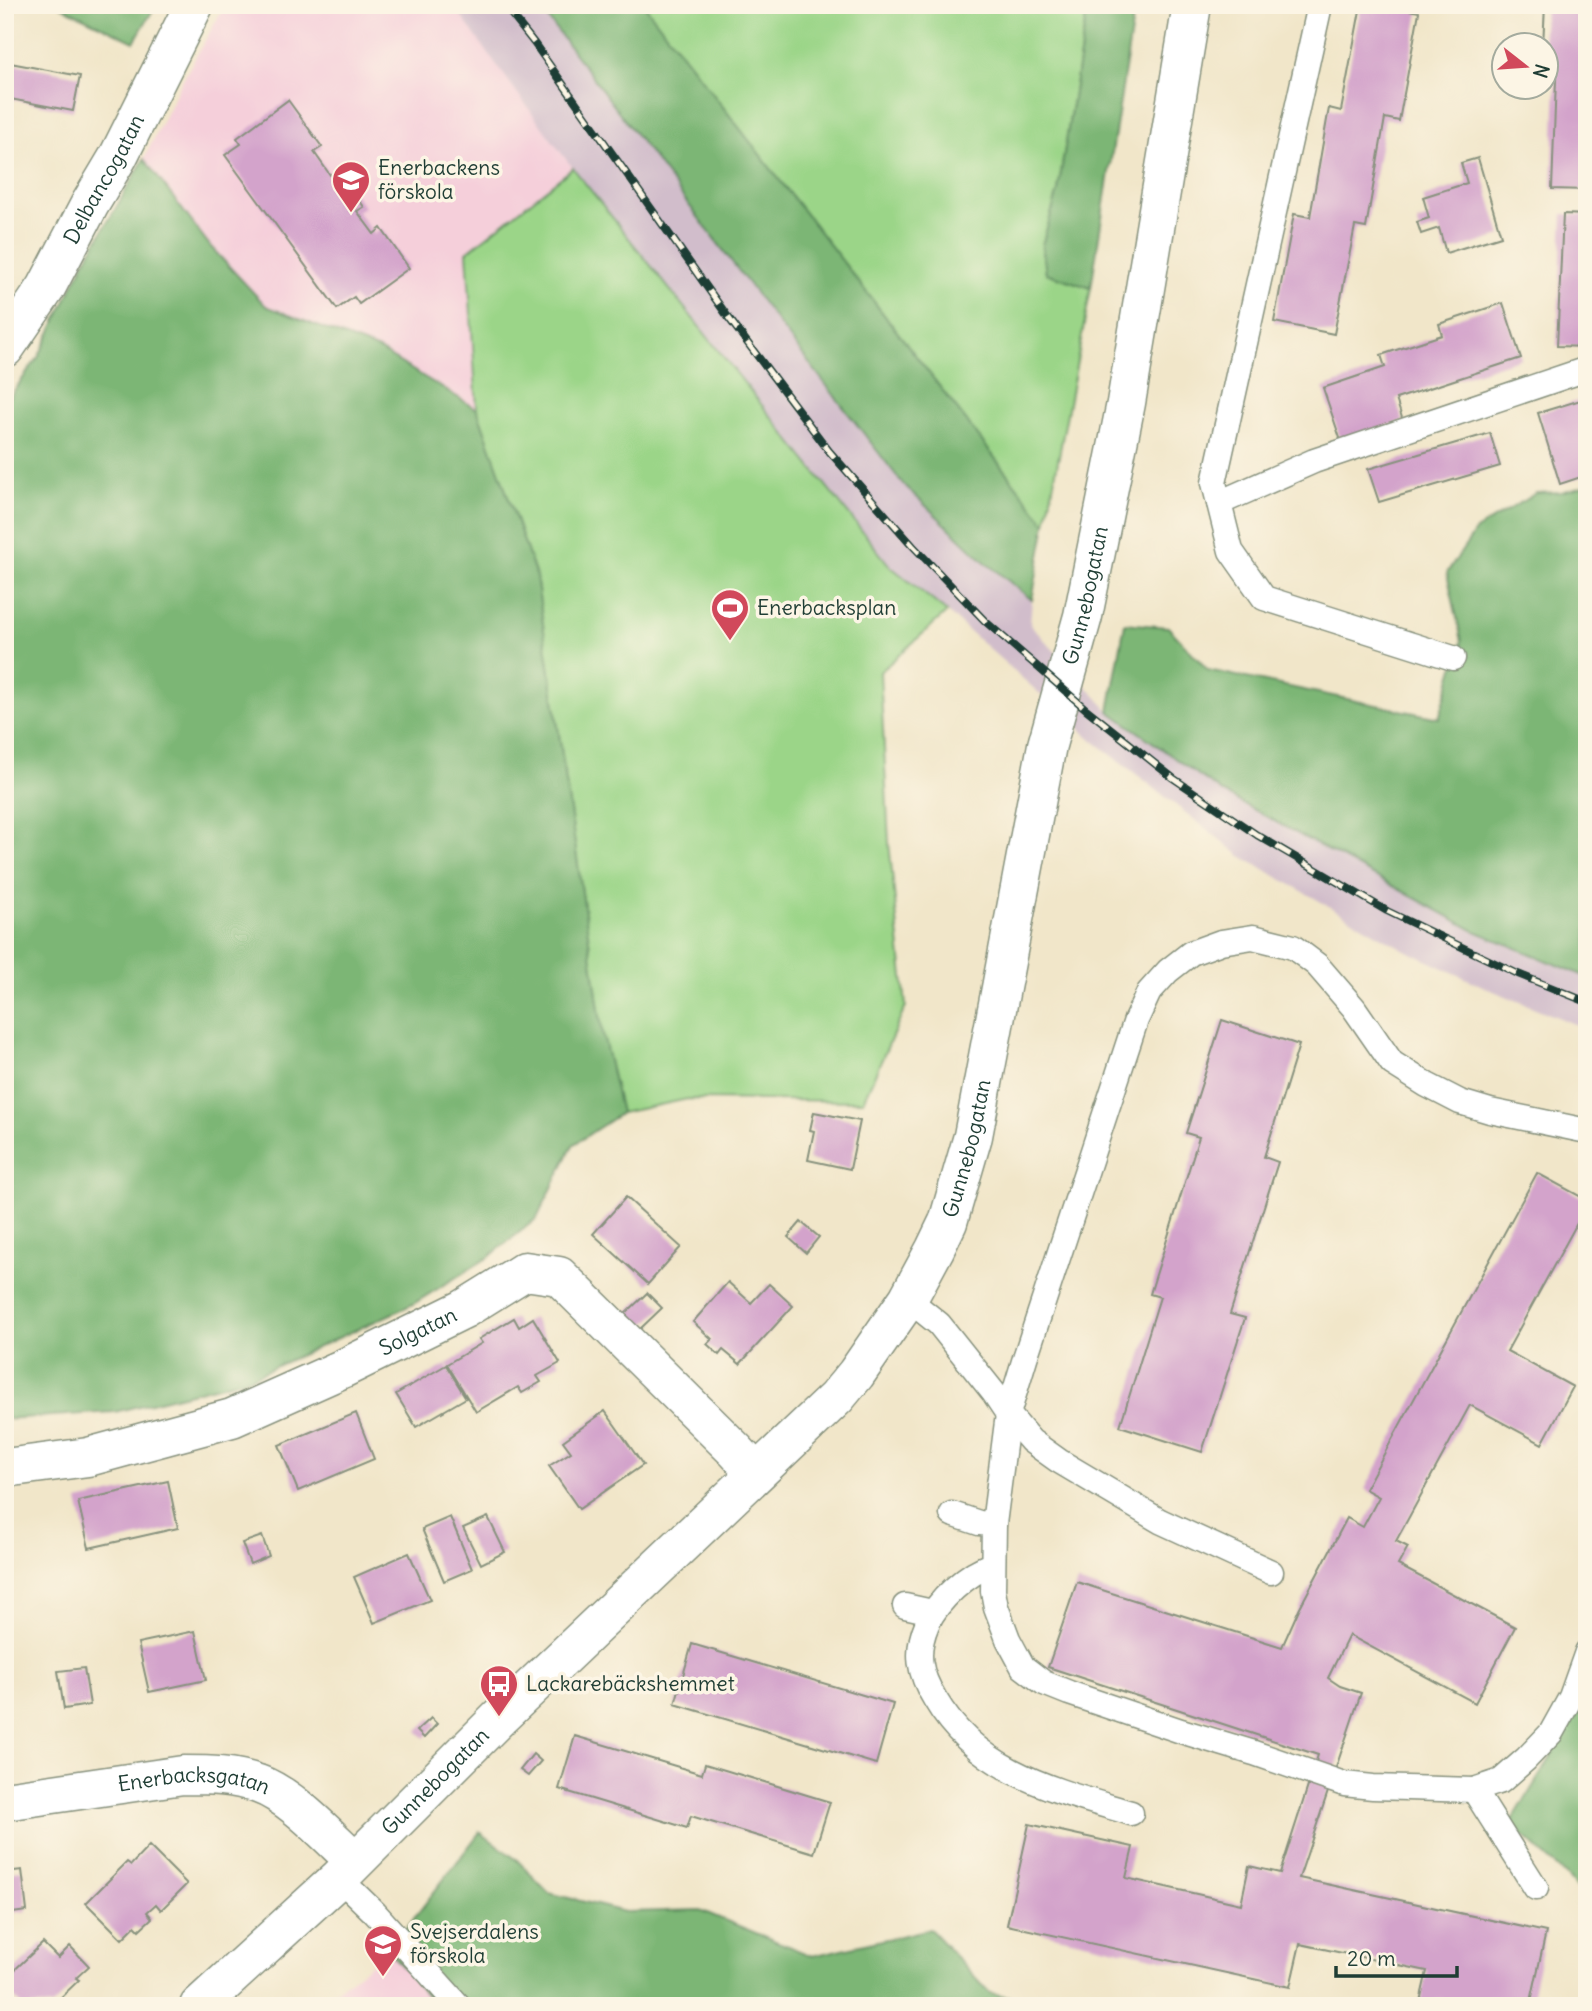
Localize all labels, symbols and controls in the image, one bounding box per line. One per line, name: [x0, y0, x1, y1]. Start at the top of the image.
north arrow: [1490, 32, 1560, 102]
text: N: [1528, 61, 1555, 81]
street label: Delbancogatan: [57, 110, 150, 249]
place label: Enerbackens förskola: [378, 154, 500, 205]
school or university icon: Enerbackens förskola: [330, 159, 372, 214]
street label: Gunnebogatan: [1056, 524, 1114, 668]
sports icon: Enerbacksplan: [709, 587, 751, 642]
place label: Enerbacksplan: [757, 594, 897, 621]
street label: Gunnebogatan: [936, 1077, 996, 1221]
street label: Solgatan: [374, 1301, 461, 1362]
bus stop icon: Lackarebäckshemmet: [478, 1663, 520, 1718]
place label: Lackarebäckshemmet: [526, 1670, 735, 1697]
street label: Gunnebogatan: [375, 1722, 495, 1841]
street label: Enerbacksgatan: [116, 1761, 274, 1800]
place label: Svejserdalens förskola: [410, 1918, 539, 1969]
school or university icon: Svejserdalens förskola: [362, 1923, 404, 1978]
scale bar: [1336, 1934, 1457, 1978]
text: 20 m: [1347, 1945, 1396, 1972]

